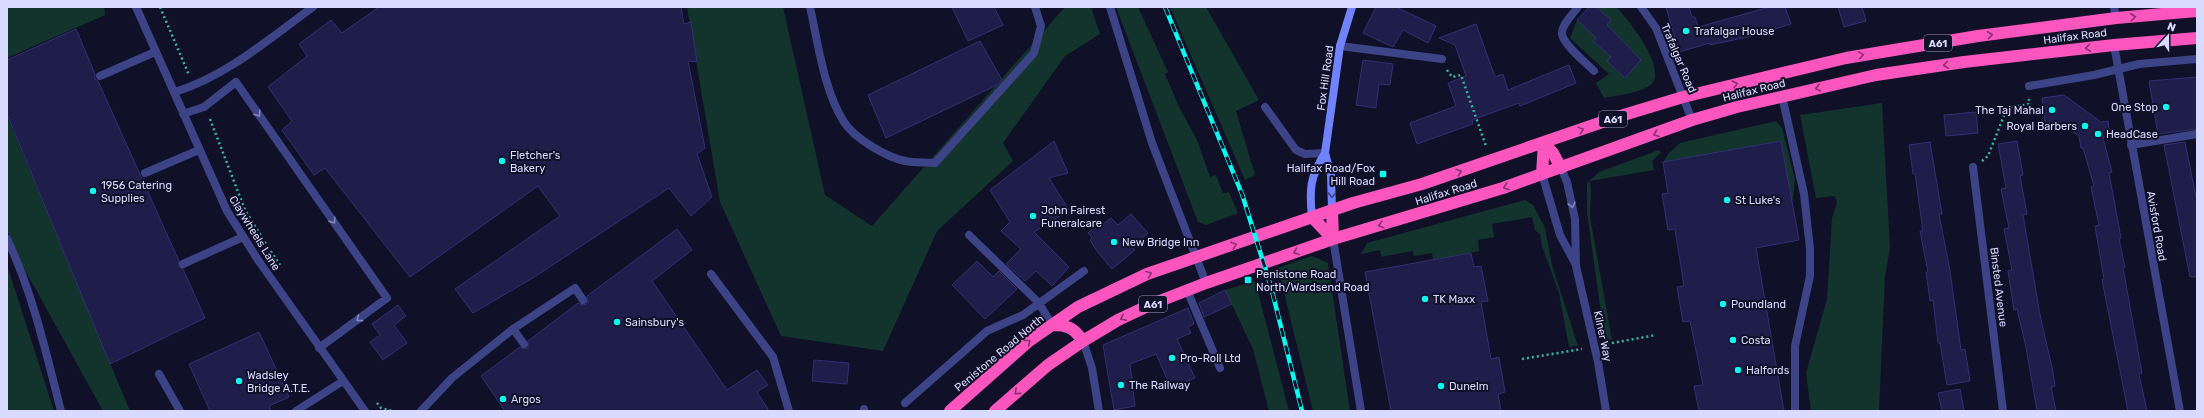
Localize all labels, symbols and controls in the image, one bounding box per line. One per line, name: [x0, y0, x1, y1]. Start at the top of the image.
one-way arrow: [2130, 12, 2136, 21]
north arrow: [2148, 16, 2188, 56]
text: N: [2165, 20, 2178, 35]
street label: Trafalgar Road: [1658, 22, 1699, 95]
place label: Trafalgar House: [1694, 25, 1774, 38]
marker: Trafalgar House: [1681, 26, 1691, 36]
street label: Halifax Road: [2042, 26, 2108, 47]
one-way arrow: [1987, 31, 1993, 40]
road number: A61: [1924, 35, 1952, 51]
one-way arrow: [2085, 43, 2092, 52]
street label: Fox Hill Road: [1314, 45, 1337, 112]
one-way arrow: [1858, 51, 1864, 60]
one-way arrow: [1942, 60, 1949, 69]
street label: Halifax Road: [1721, 76, 1787, 105]
one-way arrow: [1731, 80, 1738, 88]
one-way arrow: [1815, 84, 1821, 92]
place label: One Stop: [2111, 101, 2158, 114]
marker: One Stop: [2161, 102, 2171, 112]
place label: The Taj Mahal: [1975, 104, 2044, 117]
marker: The Taj Mahal: [2047, 105, 2057, 115]
one-way arrow: [254, 110, 261, 117]
road number: A61: [1599, 111, 1627, 127]
place label: Royal Barbers: [2006, 120, 2077, 133]
marker: Royal Barbers: [2080, 121, 2090, 131]
one-way arrow: [1578, 126, 1585, 135]
place label: HeadCase: [2106, 128, 2158, 141]
one-way arrow: [1652, 129, 1659, 138]
marker: HeadCase: [2093, 129, 2103, 139]
place label: Fletcher's Bakery: [510, 149, 561, 175]
marker: Fletcher's Bakery: [497, 156, 507, 166]
place label: Halifax Road/Fox Hill Road: [1287, 162, 1375, 188]
one-way arrow: [1455, 168, 1462, 177]
marker: Halifax Road/Fox Hill Road: [1378, 169, 1388, 179]
street label: Halifax Road: [1414, 177, 1479, 208]
place label: 1956 Catering Supplies: [101, 179, 172, 205]
one-way arrow: [1502, 182, 1509, 191]
marker: 1956 Catering Supplies: [88, 186, 98, 196]
street label: Avisford Road: [2144, 190, 2169, 262]
one-way arrow: [1327, 192, 1336, 198]
street label: Claywheels Lane: [226, 193, 283, 273]
place label: St Luke's: [1735, 194, 1781, 207]
marker: St Luke's: [1722, 195, 1732, 205]
one-way arrow: [1567, 202, 1575, 208]
place label: John Fairest Funeralcare: [1041, 204, 1106, 230]
marker: John Fairest Funeralcare: [1028, 211, 1038, 221]
one-way arrow: [328, 217, 336, 224]
one-way arrow: [1378, 220, 1385, 229]
place label: New Bridge Inn: [1122, 236, 1199, 249]
marker: New Bridge Inn: [1109, 237, 1119, 247]
one-way arrow: [1230, 241, 1237, 249]
street label: Binsted Avenue: [1987, 246, 2010, 328]
one-way arrow: [1293, 248, 1300, 256]
place label: Penistone Road North/Wardsend Road: [1256, 268, 1369, 294]
one-way arrow: [1145, 271, 1152, 279]
marker: Penistone Road North/Wardsend Road: [1243, 275, 1253, 285]
place label: TK Maxx: [1433, 293, 1475, 306]
marker: TK Maxx: [1420, 294, 1430, 304]
road number: A61: [1139, 296, 1167, 312]
place label: Poundland: [1731, 298, 1786, 311]
marker: Poundland: [1718, 299, 1728, 309]
street label: Kilner Way: [1591, 309, 1614, 363]
street label: Penistone Road North: [952, 312, 1046, 394]
one-way arrow: [1119, 313, 1127, 321]
one-way arrow: [356, 314, 363, 321]
place label: Sainsbury's: [625, 316, 684, 329]
marker: Sainsbury's: [612, 317, 622, 327]
place label: Costa: [1741, 334, 1771, 347]
marker: Costa: [1728, 335, 1738, 345]
one-way arrow: [1024, 340, 1031, 347]
place label: Pro-Roll Ltd: [1180, 352, 1241, 365]
marker: Pro-Roll Ltd: [1167, 353, 1177, 363]
place label: Halfords: [1746, 364, 1790, 377]
marker: Halfords: [1733, 365, 1743, 375]
place label: Wadsley Bridge A.T.E.: [247, 369, 310, 395]
marker: Wadsley Bridge A.T.E.: [234, 376, 244, 386]
place label: The Railway: [1129, 379, 1190, 392]
marker: The Railway: [1116, 380, 1126, 390]
place label: Dunelm: [1449, 380, 1489, 393]
marker: Dunelm: [1436, 381, 1446, 391]
one-way arrow: [1014, 388, 1021, 395]
place label: Argos: [511, 393, 541, 406]
marker: Argos: [498, 394, 508, 404]

